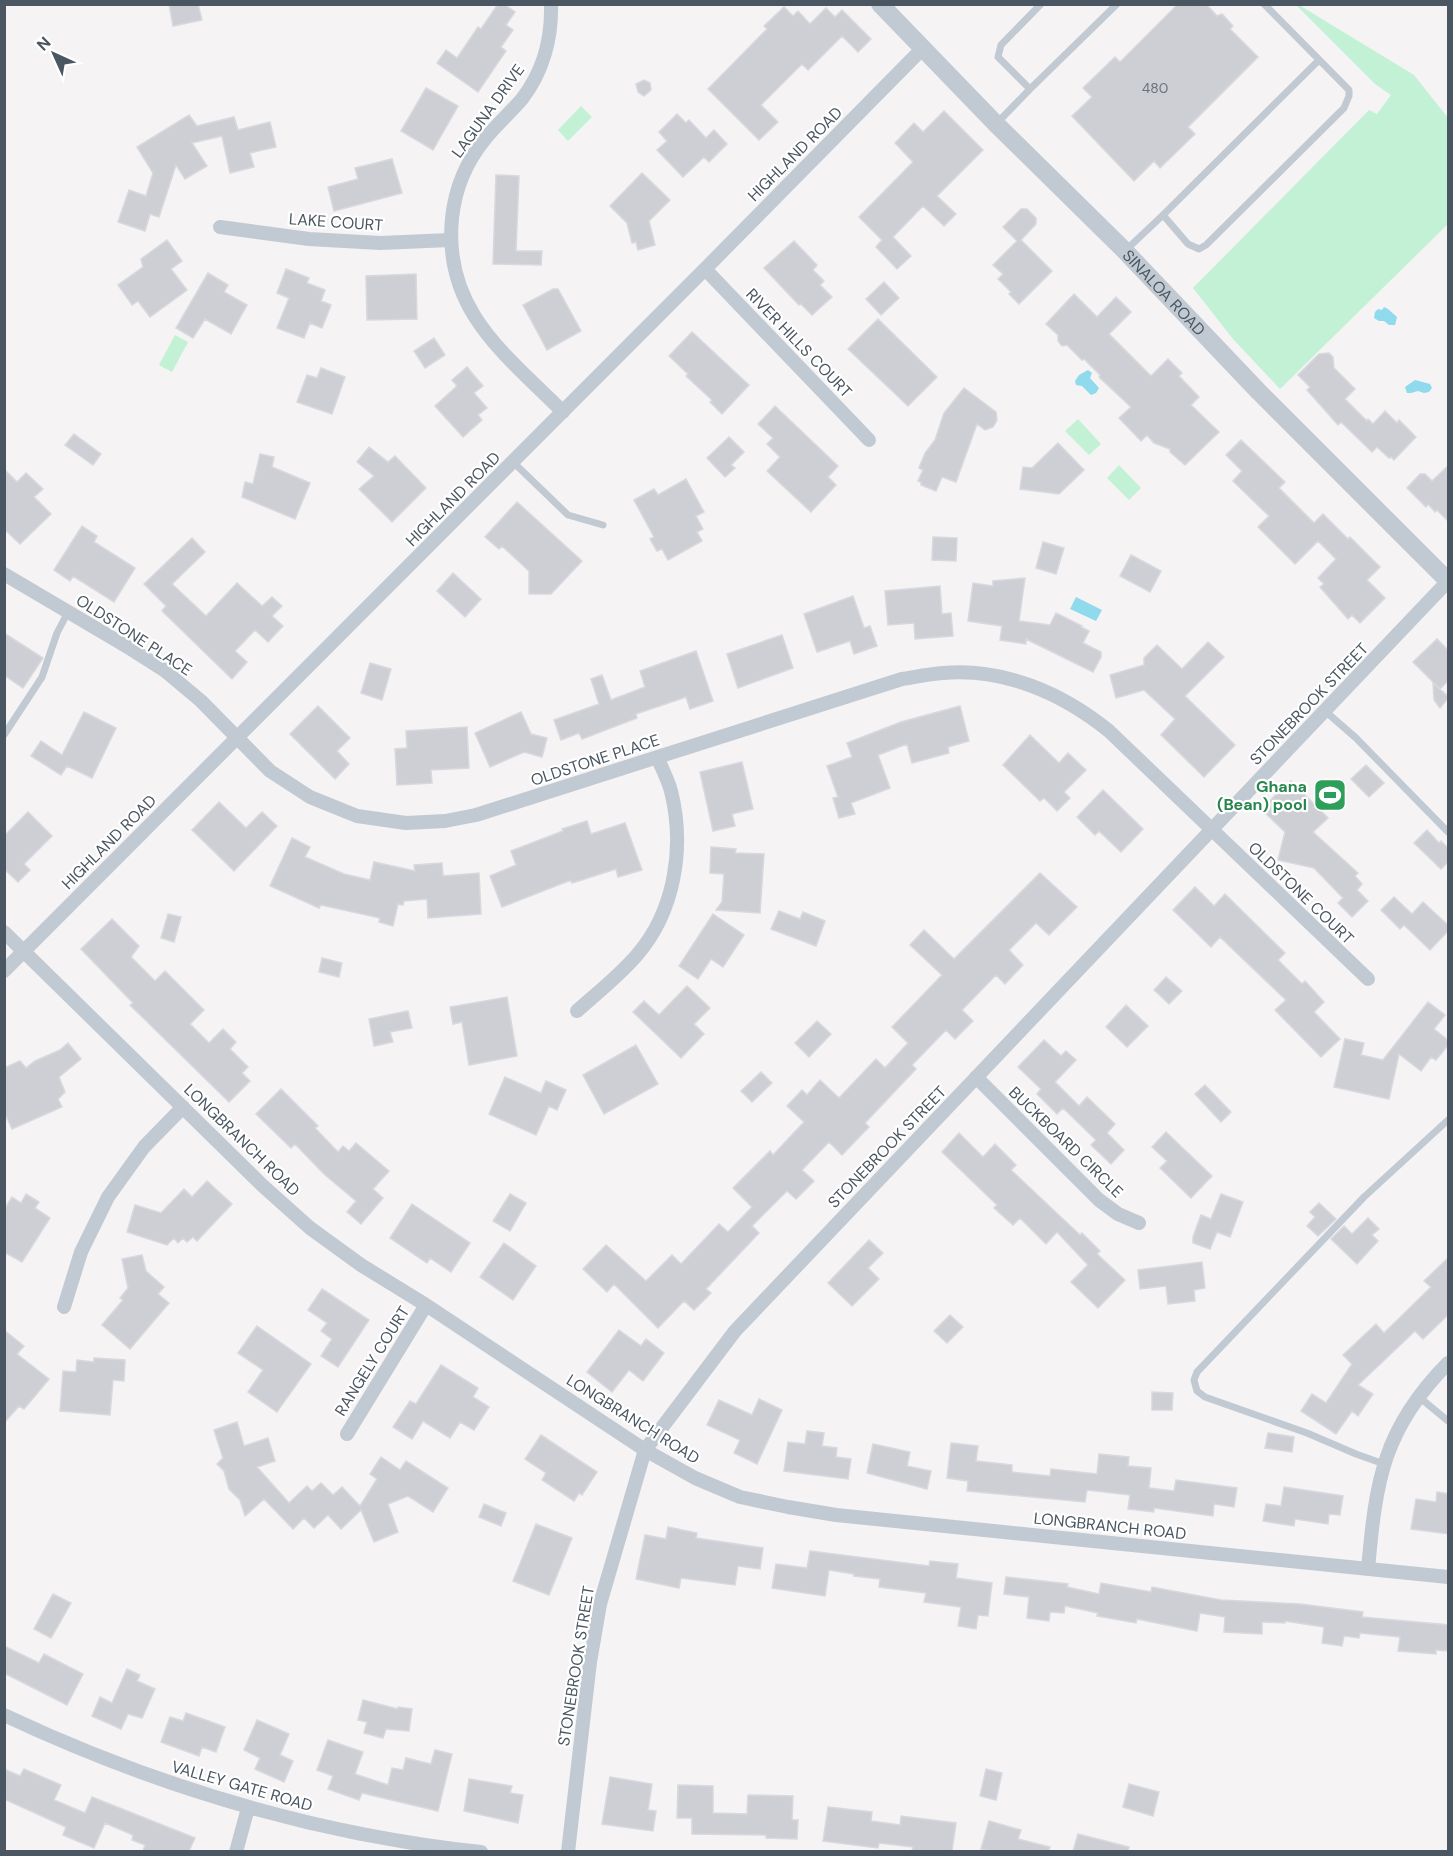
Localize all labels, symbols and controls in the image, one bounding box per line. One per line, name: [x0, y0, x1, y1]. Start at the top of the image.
north arrow: [24, 24, 84, 84]
text: N: [32, 32, 55, 55]
street label: LAGUNA DRIVE: [447, 60, 529, 162]
house number: 480: [1142, 79, 1168, 97]
street label: HIGHLAND ROAD: [743, 102, 847, 206]
street label: LAKE COURT: [288, 208, 384, 236]
street label: SINALOA ROAD: [1118, 245, 1210, 340]
street label: RIVER HILLS COURT: [741, 284, 857, 402]
street label: HIGHLAND ROAD: [401, 447, 505, 551]
street label: OLDSTONE PLACE: [72, 590, 196, 680]
street label: STONEBROOK STREET: [1245, 638, 1373, 770]
street label: OLDSTONE PLACE: [528, 729, 662, 791]
place label: Ghana (Bean) pool: [1217, 776, 1307, 815]
sports icon: Ghana (Bean) pool: [1312, 777, 1348, 813]
street label: HIGHLAND ROAD: [57, 790, 161, 894]
street label: OLDSTONE COURT: [1244, 837, 1358, 949]
street label: LONGBRANCH ROAD: [180, 1079, 304, 1201]
street label: STONEBROOK STREET: [823, 1081, 951, 1213]
street label: BUCKBOARD CIRCLE: [1004, 1082, 1128, 1202]
street label: RANGELY COURT: [330, 1302, 414, 1420]
street label: LONGBRANCH ROAD: [563, 1370, 703, 1468]
street label: LONGBRANCH ROAD: [1033, 1508, 1187, 1544]
street label: STONEBROOK STREET: [553, 1584, 599, 1748]
street label: VALLEY GATE ROAD: [169, 1756, 315, 1816]

